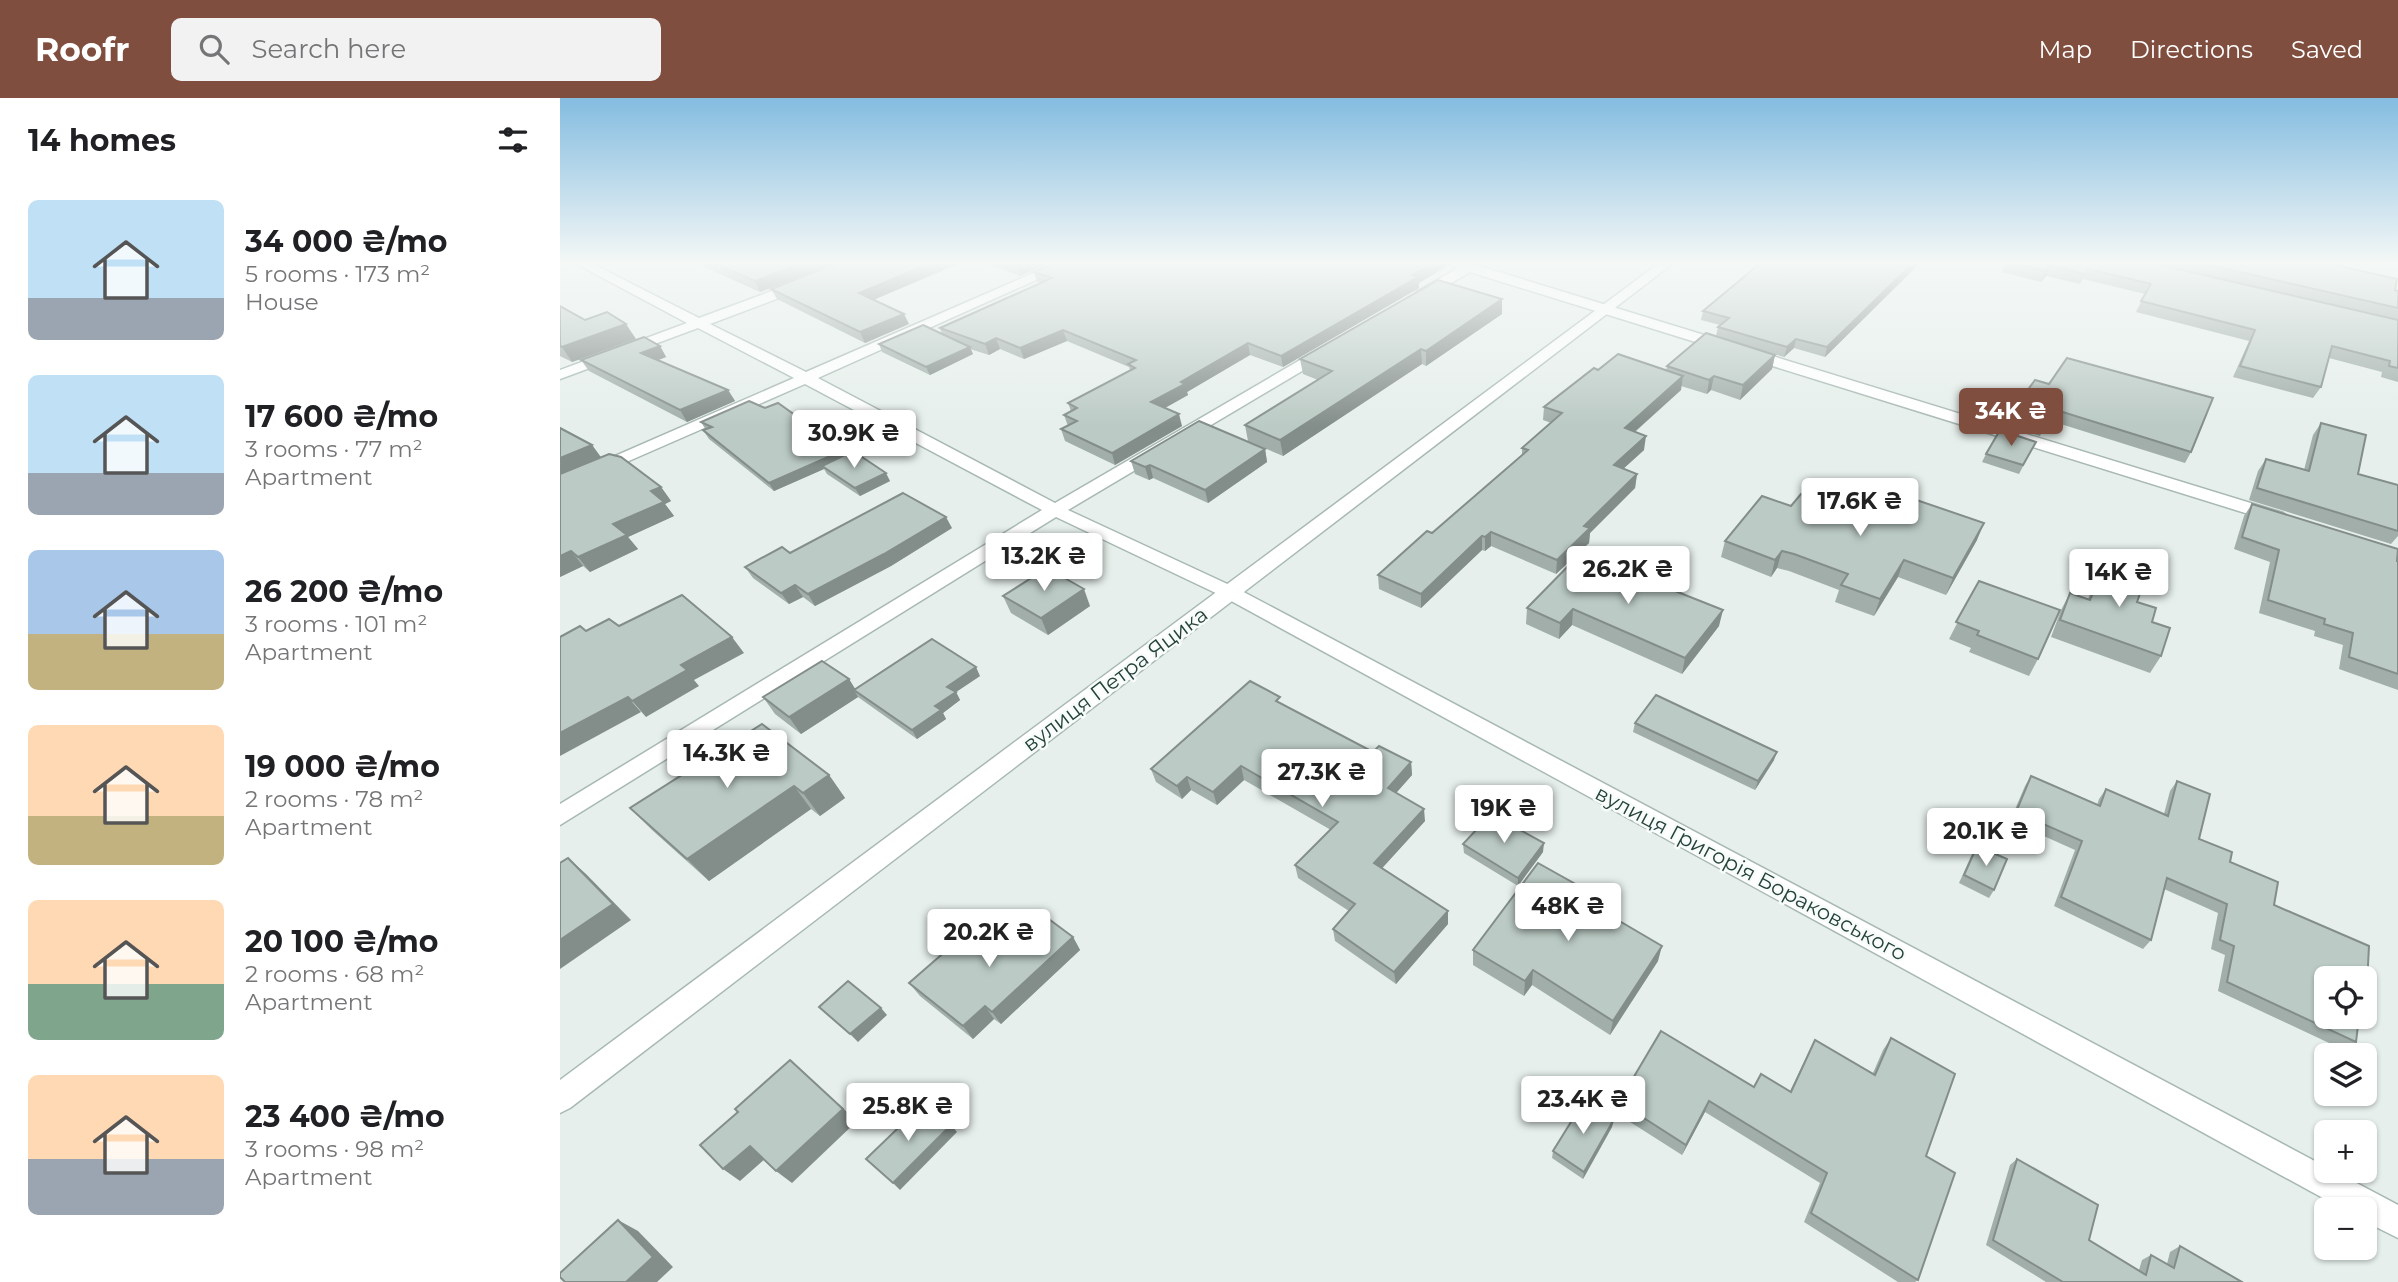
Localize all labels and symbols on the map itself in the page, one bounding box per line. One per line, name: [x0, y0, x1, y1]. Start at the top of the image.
pin: 34K ₴: [1962, 388, 2060, 448]
pin: 30.9K ₴: [789, 410, 919, 470]
pin: 17.6K ₴: [1795, 478, 1925, 538]
pin: 13.2K ₴: [979, 533, 1109, 593]
pin: 26.2K ₴: [1563, 546, 1693, 606]
pin: 14K ₴: [2070, 550, 2168, 609]
street label: вулиця Петра Яцика: [1018, 601, 1212, 757]
pin: 14.3K ₴: [662, 730, 792, 790]
pin: 27.3K ₴: [1257, 750, 1387, 809]
street label: вулиця Григорія Бораковського: [1591, 780, 1911, 966]
pin: 19K ₴: [1455, 786, 1553, 845]
pin: 20.1K ₴: [1921, 808, 2051, 868]
pin: 48K ₴: [1519, 884, 1617, 943]
pin: 20.2K ₴: [924, 910, 1054, 969]
pin: 23.4K ₴: [1518, 1076, 1648, 1136]
pin: 25.8K ₴: [843, 1084, 973, 1143]

